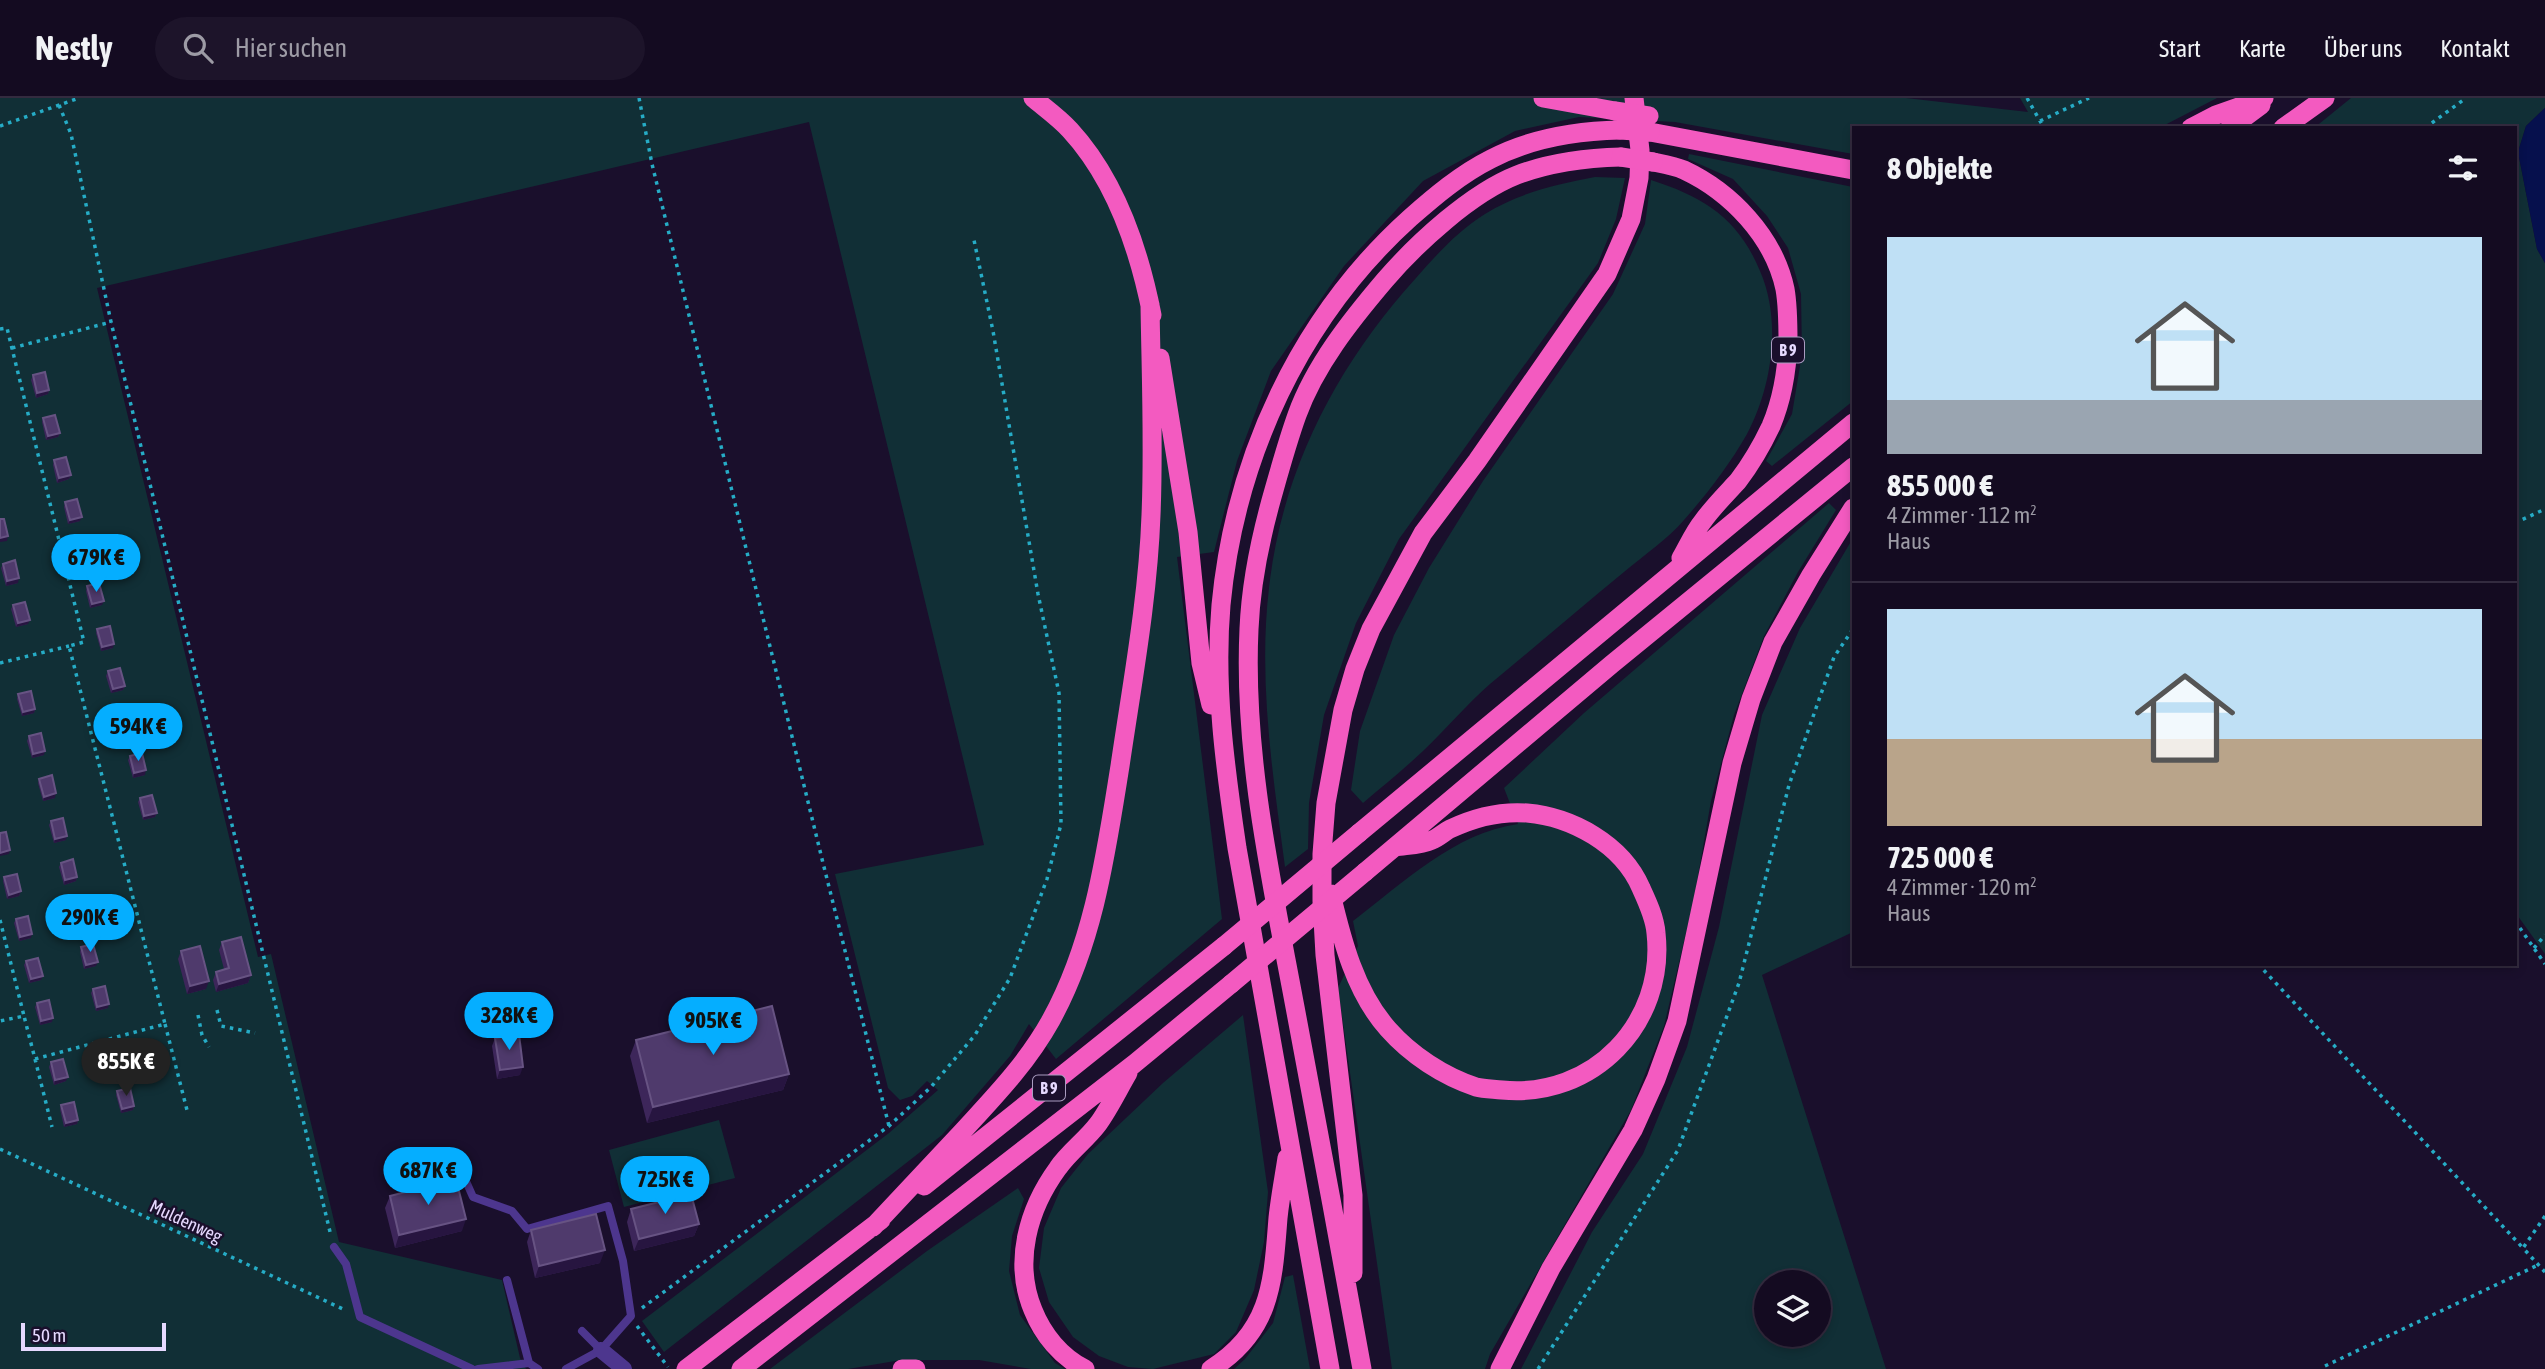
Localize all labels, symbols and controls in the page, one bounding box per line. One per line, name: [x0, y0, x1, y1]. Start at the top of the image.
search box: [155, 17, 645, 80]
text: Nestly: [35, 29, 113, 67]
icon: search: [179, 29, 217, 67]
text: Hier suchen: [235, 33, 347, 63]
text: Start: [2159, 35, 2201, 62]
text: Karte: [2239, 35, 2286, 62]
text: Über uns: [2324, 35, 2402, 62]
text: Kontakt: [2440, 35, 2510, 62]
icon: filters: [2444, 149, 2482, 187]
text: 8 Objekte: [1887, 151, 1993, 185]
icon: home: [2122, 283, 2248, 409]
road number: B 9: [1772, 338, 1804, 362]
text: 855 000 €: [1887, 468, 1993, 502]
text: 4 Zimmer · 112 m²: [1887, 502, 2037, 528]
text: Haus: [1887, 528, 1930, 554]
pin: 679K €: [39, 534, 153, 594]
text: 679K €: [67, 544, 125, 570]
icon: home: [2122, 655, 2248, 781]
pin: 594K €: [81, 704, 195, 763]
text: 594K €: [109, 713, 167, 739]
text: 725 000 €: [1887, 840, 1993, 874]
text: 4 Zimmer · 120 m²: [1887, 874, 2037, 900]
pin: 290K €: [33, 894, 147, 954]
text: Haus: [1887, 900, 1930, 926]
text: 290K €: [61, 904, 119, 930]
pin: 328K €: [452, 992, 566, 1052]
pin: 905K €: [656, 998, 770, 1057]
text: 328K €: [480, 1002, 538, 1028]
text: 905K €: [684, 1007, 742, 1033]
pin: 855K €: [69, 1038, 183, 1098]
text: 855K €: [97, 1048, 155, 1074]
road number: B 9: [1033, 1076, 1065, 1100]
pin: 687K €: [371, 1148, 485, 1207]
pin: 725K €: [608, 1156, 722, 1216]
text: 687K €: [399, 1157, 457, 1183]
text: 725K €: [636, 1166, 694, 1192]
street label: Muldenweg: [147, 1195, 226, 1247]
map controls: [1754, 1270, 1831, 1347]
button: layers: [1754, 1270, 1831, 1347]
scale bar: [21, 1320, 166, 1352]
text: 50 m: [32, 1324, 66, 1346]

